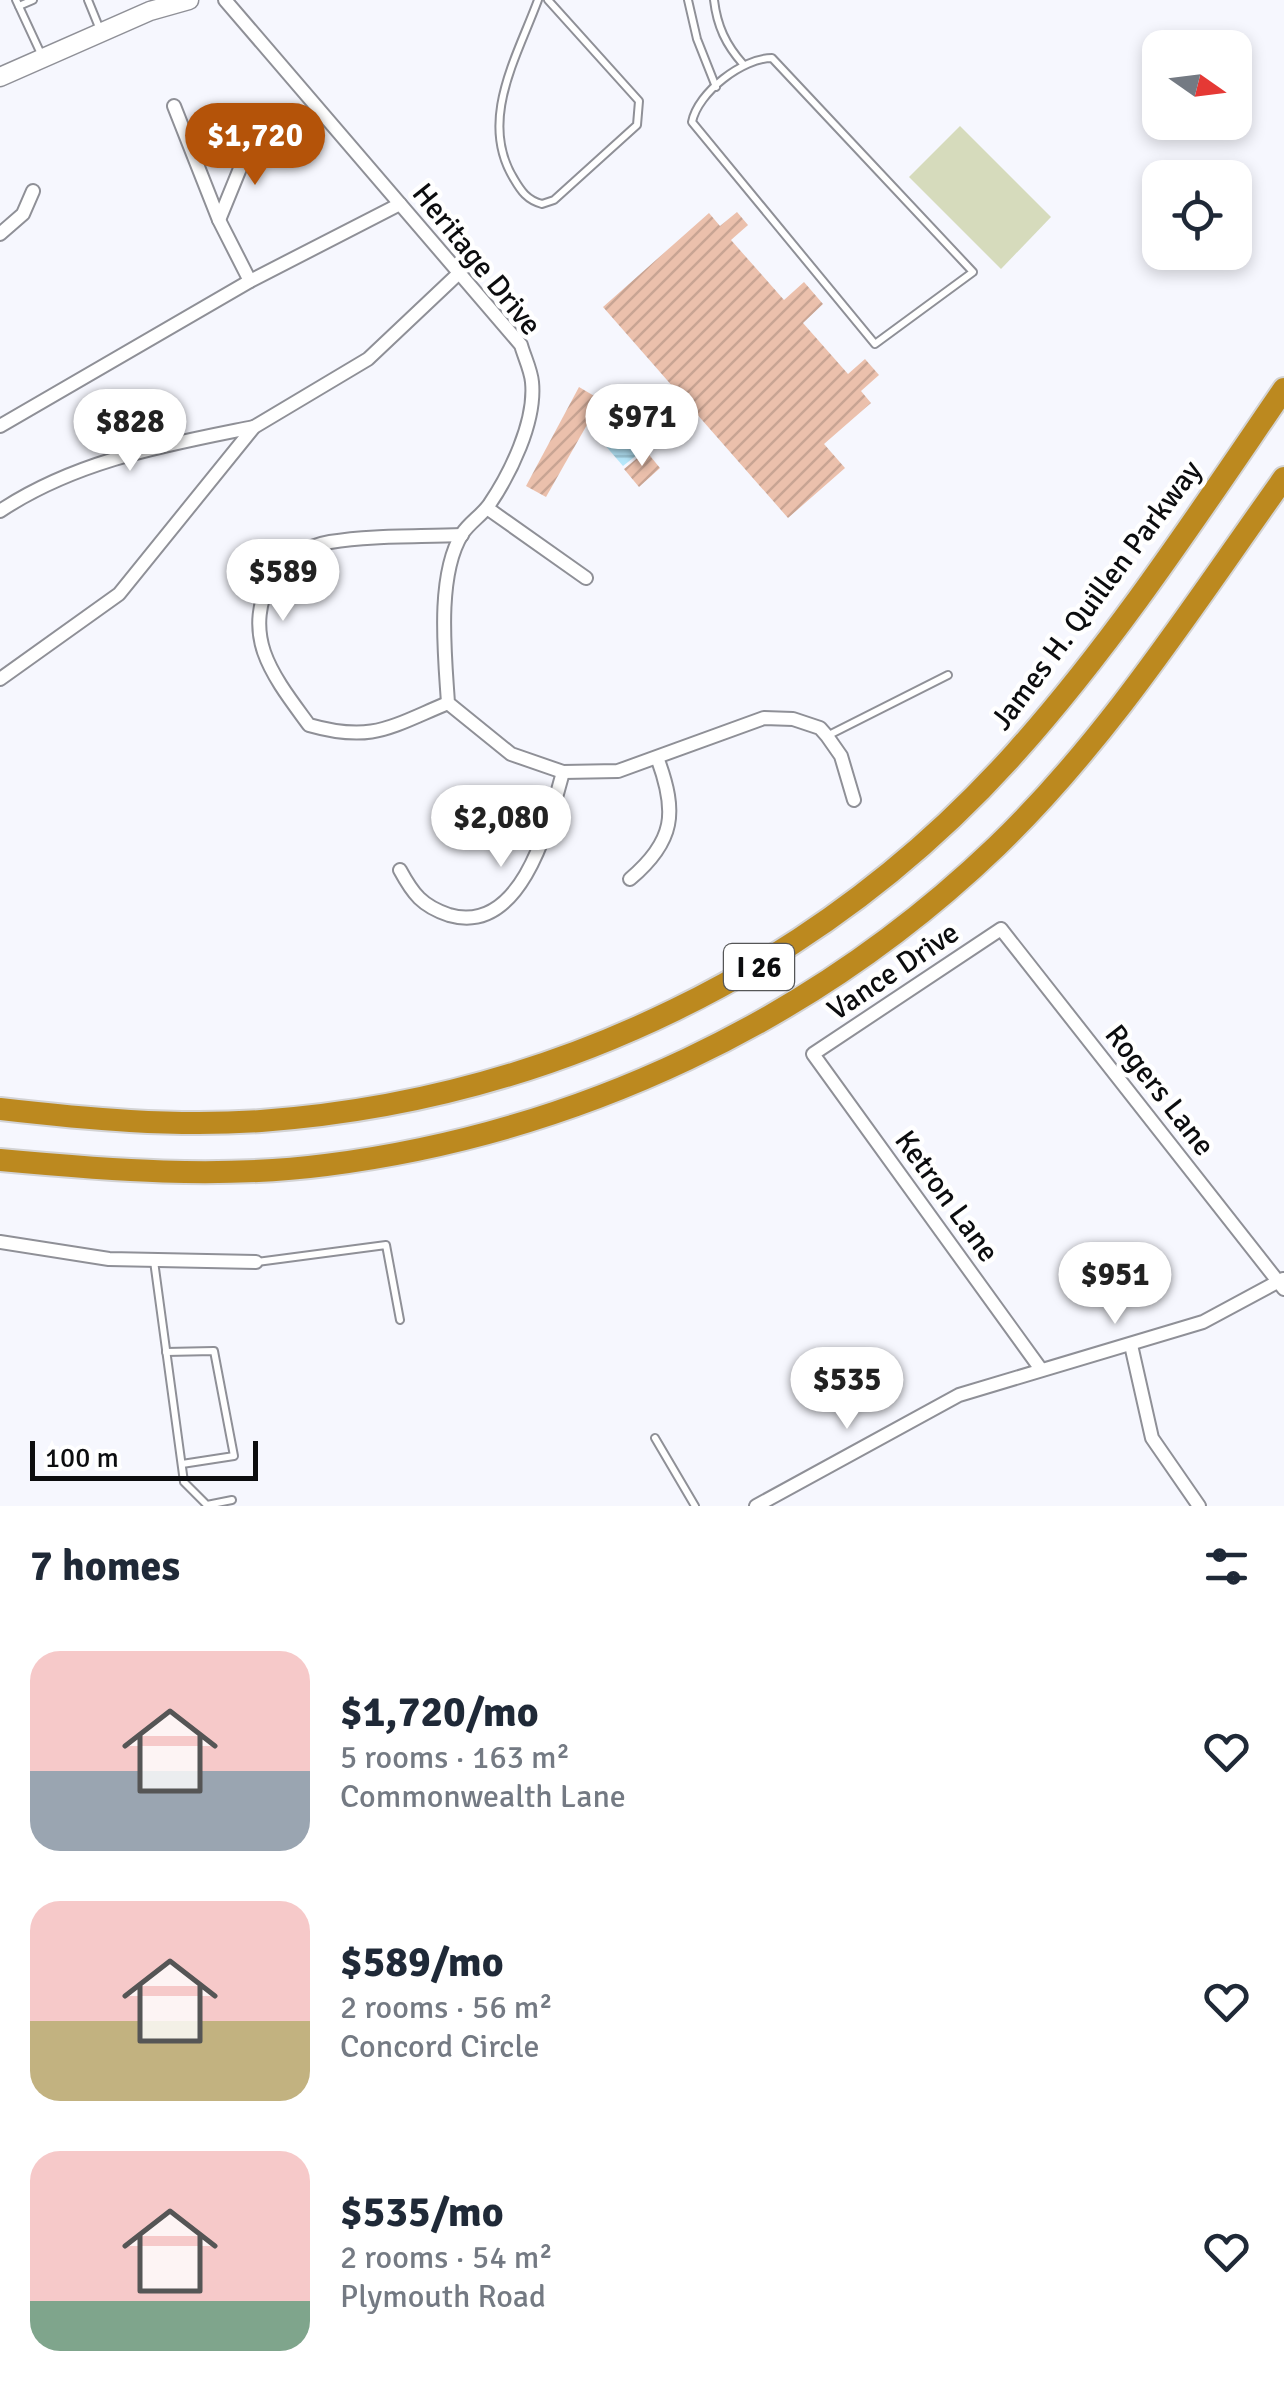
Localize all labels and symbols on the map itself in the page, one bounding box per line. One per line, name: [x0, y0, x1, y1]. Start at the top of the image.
north arrow: [1142, 30, 1252, 140]
pin: $1,720: [174, 103, 336, 188]
street label: Heritage Drive: [404, 176, 549, 343]
pin: $971: [583, 384, 701, 469]
pin: $828: [71, 389, 189, 474]
street label: James H. Quillen Parkway: [983, 453, 1210, 737]
pin: $589: [224, 539, 342, 624]
pin: $2,080: [420, 785, 582, 870]
street label: Vance Drive: [821, 914, 966, 1029]
road number: I 26: [724, 944, 794, 990]
street label: Rogers Lane: [1097, 1017, 1222, 1163]
street label: Ketron Lane: [886, 1123, 1007, 1269]
pin: $951: [1056, 1242, 1174, 1327]
pin: $535: [788, 1347, 906, 1432]
scale bar: [30, 1436, 258, 1480]

